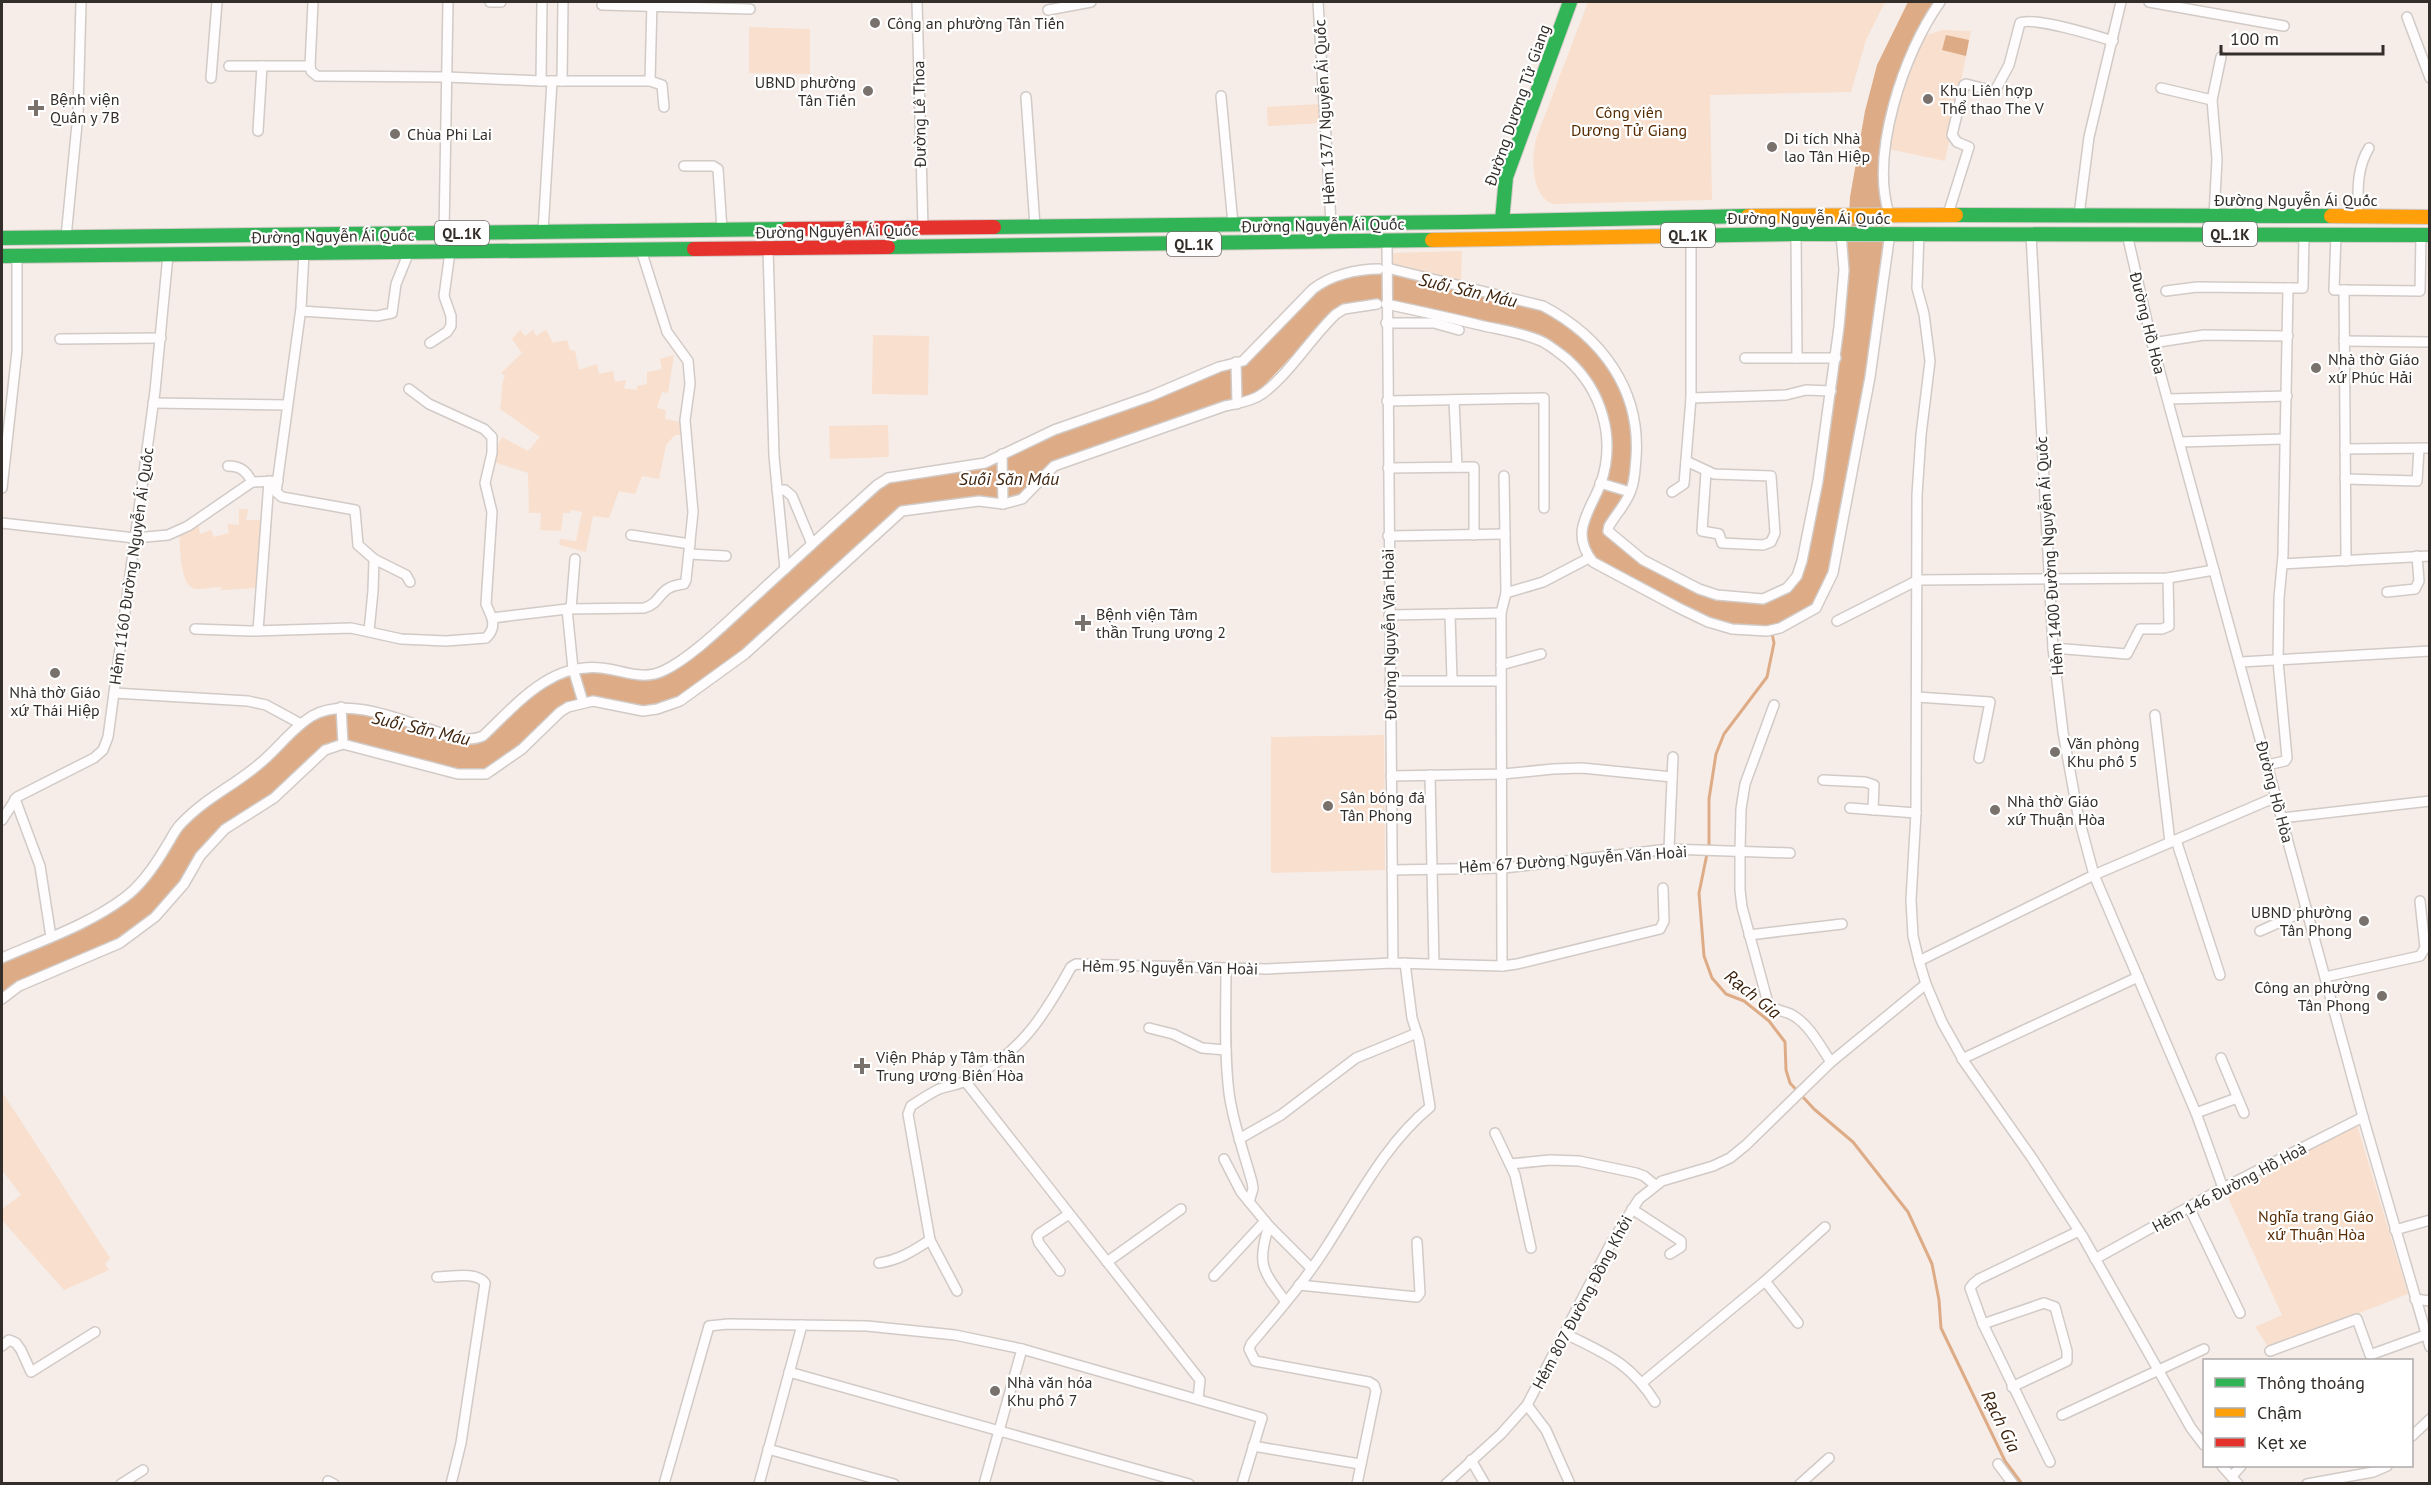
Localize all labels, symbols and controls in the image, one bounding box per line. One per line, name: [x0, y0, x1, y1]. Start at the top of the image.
place label: Công an phường Tân Tiến: [887, 13, 1065, 33]
marker: Công an phường Tân Tiến: [868, 16, 882, 30]
scale bar: [2221, 18, 2383, 56]
street label: Hẻm 1377 Nguyễn Ái Quốc: [1309, 19, 1339, 205]
street label: Đường Dương Tử Giang: [1480, 22, 1554, 189]
text: 100 m: [2230, 27, 2279, 50]
street label: Đường Lê Thoa: [908, 60, 930, 169]
place label: UBND phường Tân Tiến: [755, 72, 856, 110]
place label: Khu Liên hợp Thể thao The V: [1940, 80, 2045, 118]
marker: UBND phường Tân Tiến: [861, 84, 875, 98]
place label: Bệnh viện Quân y 7B: [50, 89, 120, 127]
marker: Khu Liên hợp Thể thao The V: [1921, 92, 1935, 106]
marker: Bệnh viện Quân y 7B: [27, 99, 45, 117]
park label: Công viên Dương Tử Giang: [1571, 102, 1687, 140]
place label: Chùa Phi Lai: [407, 124, 492, 144]
marker: Chùa Phi Lai: [388, 127, 402, 141]
place label: Di tích Nhà lao Tân Hiệp: [1784, 128, 1870, 166]
marker: Di tích Nhà lao Tân Hiệp: [1765, 140, 1779, 154]
street label: Đường Nguyễn Ái Quốc: [2213, 190, 2378, 210]
street label: Đường Nguyễn Ái Quốc: [1726, 208, 1891, 228]
street label: Đường Nguyễn Ái Quốc: [1240, 214, 1405, 236]
street label: Đường Nguyễn Ái Quốc: [754, 220, 919, 242]
road number: QL.1K: [435, 221, 489, 245]
road number: QL.1K: [2203, 222, 2257, 246]
road number: QL.1K: [1661, 223, 1715, 247]
street label: Đường Nguyễn Ái Quốc: [250, 225, 415, 247]
road number: QL.1K: [1167, 232, 1221, 256]
water label: Suối Săn Máu: [1417, 268, 1519, 312]
street label: Đường Hồ Hòa: [2125, 269, 2170, 376]
place label: Nhà thờ Giáo xứ Phúc Hải: [2328, 349, 2419, 387]
marker: Nhà thờ Giáo xứ Phúc Hải: [2309, 361, 2323, 375]
street label: Hẻm 1400 Đường Nguyễn Ái Quốc: [2031, 436, 2067, 676]
street label: Hẻm 1160 Đường Nguyễn Ái Quốc: [104, 446, 158, 686]
water label: Suối Săn Máu: [959, 467, 1059, 490]
street label: Đường Nguyễn Văn Hoài: [1378, 548, 1401, 721]
place label: Bệnh viện Tâm thần Trung ương 2: [1096, 604, 1226, 642]
marker: Bệnh viện Tâm thần Trung ương 2: [1074, 614, 1092, 632]
marker: Nhà thờ Giáo xứ Thái Hiệp: [48, 666, 62, 680]
place label: Nhà thờ Giáo xứ Thái Hiệp: [9, 682, 101, 720]
water label: Suối Săn Máu: [370, 706, 472, 750]
place label: Văn phòng Khu phố 5: [2066, 733, 2140, 771]
street label: Đường Hồ Hòa: [2252, 738, 2298, 845]
marker: Văn phòng Khu phố 5: [2048, 745, 2062, 759]
place label: Sân bóng đá Tân Phong: [1340, 787, 1425, 825]
place label: Nhà thờ Giáo xứ Thuận Hòa: [2007, 791, 2105, 829]
marker: Sân bóng đá Tân Phong: [1321, 799, 1335, 813]
marker: Nhà thờ Giáo xứ Thuận Hòa: [1988, 803, 2002, 817]
street label: Hẻm 67 Đường Nguyễn Văn Hoài: [1458, 841, 1688, 877]
place label: UBND phường Tân Phong: [2251, 902, 2352, 940]
marker: UBND phường Tân Phong: [2357, 914, 2371, 928]
street label: Hẻm 95 Nguyễn Văn Hoài: [1082, 955, 1258, 979]
water label: Rạch Gia: [1720, 964, 1786, 1024]
place label: Công an phường Tân Phong: [2254, 977, 2370, 1015]
marker: Công an phường Tân Phong: [2375, 989, 2389, 1003]
place label: Viện Pháp y Tâm thần Trung ương Biên Hòa: [875, 1047, 1025, 1085]
marker: Viện Pháp y Tâm thần Trung ương Biên Hòa: [853, 1057, 871, 1075]
street label: Hẻm 146 Đường Hồ Hoà: [2148, 1138, 2310, 1236]
park label: Nghĩa trang Giáo xứ Thuận Hòa: [2258, 1206, 2374, 1244]
street label: Hẻm 807 Đường Đồng Khởi: [1528, 1212, 1636, 1392]
legend: [2203, 1359, 2413, 1467]
text: Thông thoáng: [2257, 1371, 2365, 1394]
place label: Nhà văn hóa Khu phố 7: [1007, 1372, 1092, 1410]
marker: Nhà văn hóa Khu phố 7: [988, 1384, 1002, 1398]
water label: Rạch Gia: [1976, 1386, 2026, 1456]
text: Chậm: [2257, 1401, 2302, 1424]
text: Kẹt xe: [2257, 1431, 2307, 1454]

